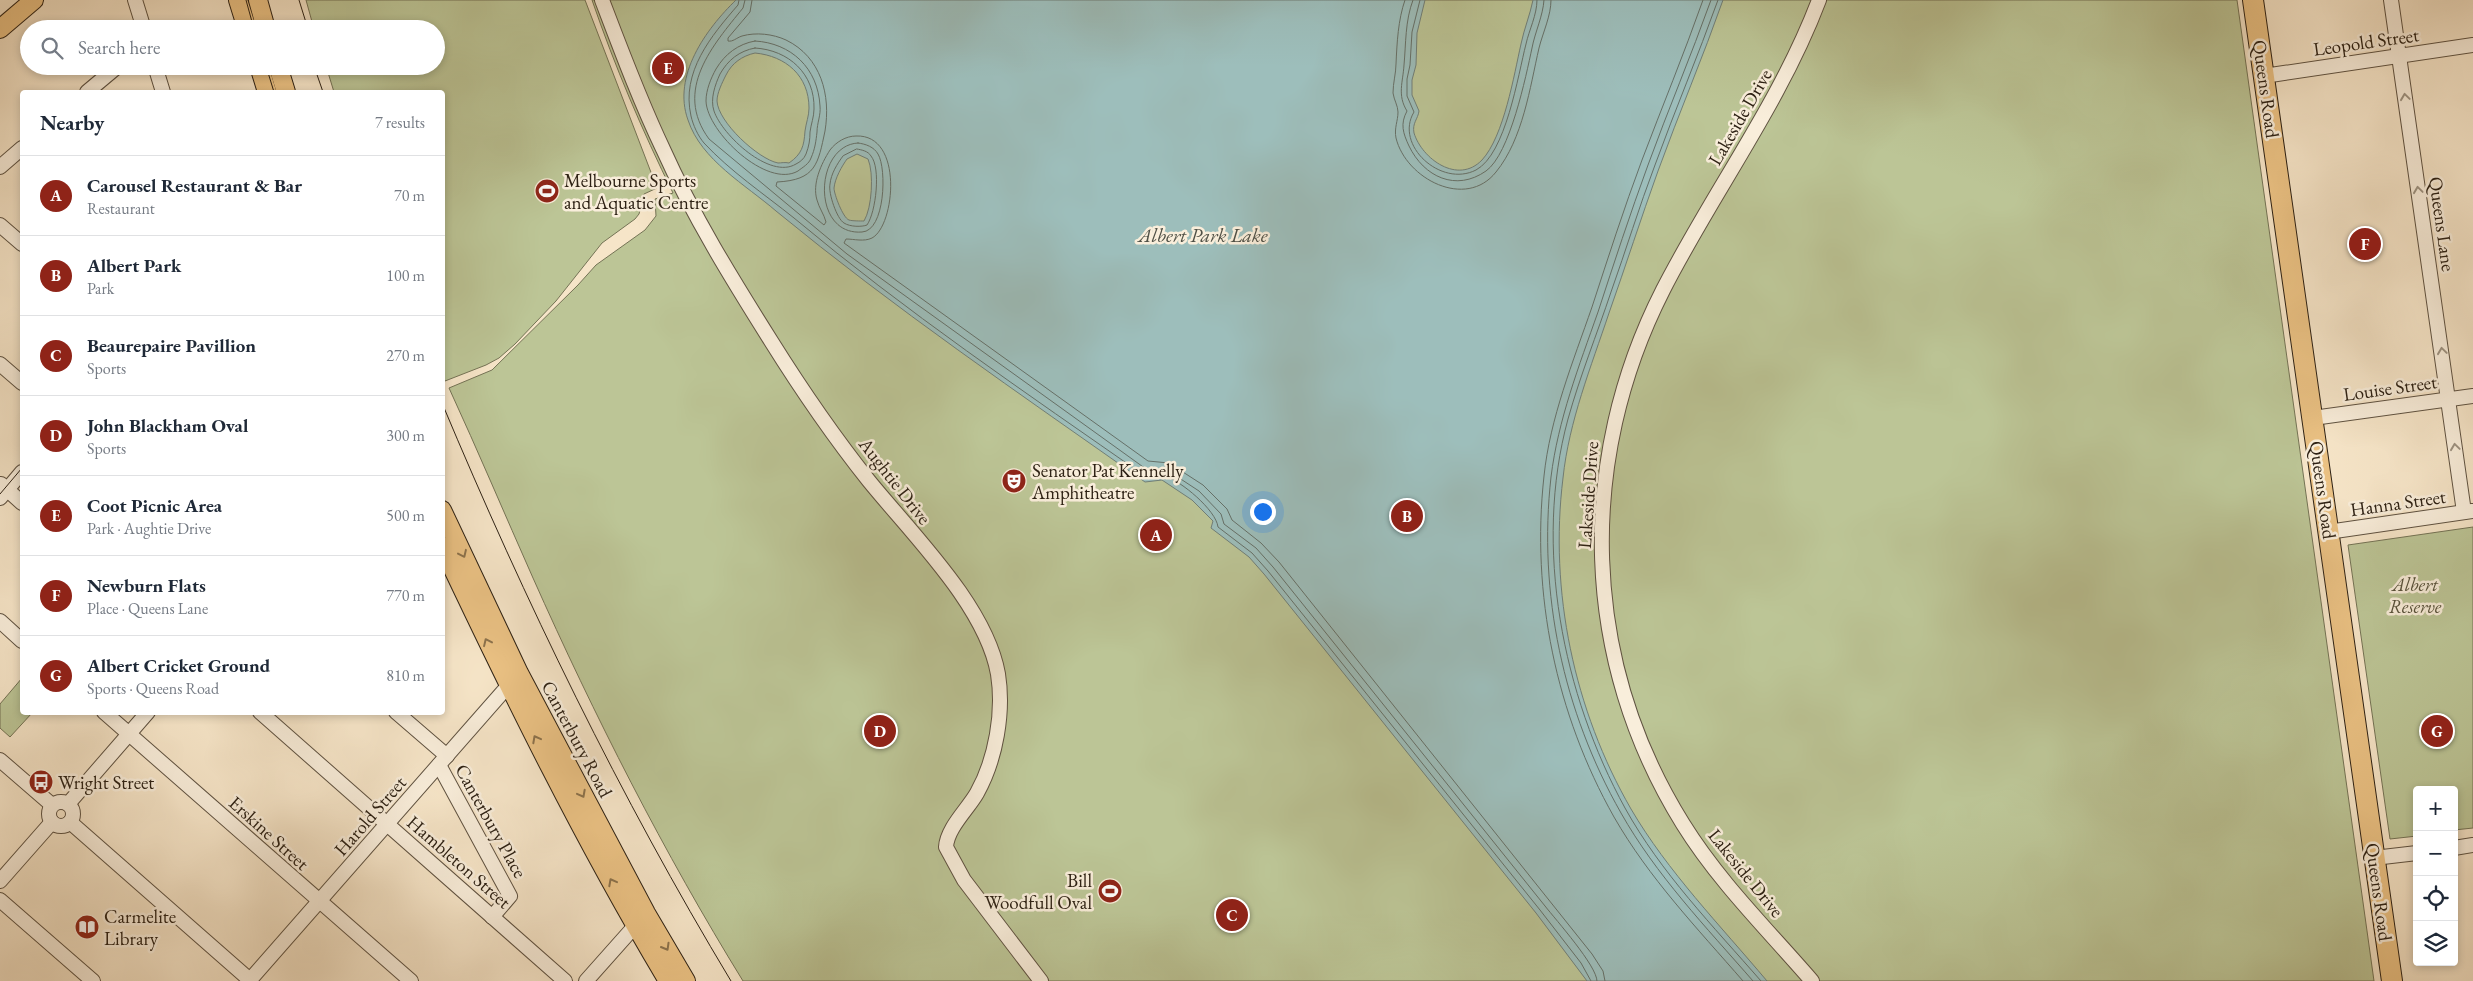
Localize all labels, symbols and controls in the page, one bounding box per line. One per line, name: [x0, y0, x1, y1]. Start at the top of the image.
search box: [20, 20, 445, 75]
street label: Leopold Street: [2312, 22, 2420, 62]
icon: search: [38, 34, 66, 62]
text: Search here: [78, 35, 160, 60]
street label: Queens Road: [2247, 38, 2285, 140]
pin: E: [652, 49, 684, 87]
street label: Lakeside Drive: [1702, 64, 1778, 170]
one-way arrow: [2400, 93, 2411, 101]
text: Nearby: [40, 109, 104, 136]
text: 7 results: [375, 112, 425, 133]
place label: Melbourne Sports and Aquatic Centre: [564, 168, 709, 215]
text: Carousel Restaurant & Bar: [87, 173, 302, 198]
street label: Queens Lane: [2423, 175, 2461, 273]
sports icon: Melbourne Sports and Aquatic Centre: [534, 178, 560, 204]
text: A: [50, 185, 62, 206]
text: 70 m: [394, 185, 425, 206]
one-way arrow: [2414, 186, 2424, 195]
text: Restaurant: [87, 198, 155, 219]
water label: Albert Park Lake: [1136, 222, 1268, 248]
pin: F: [2349, 225, 2381, 263]
text: Albert Park: [87, 253, 181, 278]
text: B: [51, 265, 61, 286]
text: 100 m: [386, 265, 425, 286]
text: Park: [87, 278, 114, 299]
text: Beaurepaire Pavillion: [87, 333, 256, 358]
text: C: [50, 345, 62, 366]
text: 270 m: [386, 345, 425, 366]
one-way arrow: [2437, 347, 2447, 355]
text: Sports: [87, 358, 126, 379]
street label: Louise Street: [2342, 369, 2438, 407]
text: John Blackham Oval: [87, 413, 248, 438]
text: D: [50, 425, 62, 446]
text: 300 m: [386, 425, 425, 446]
street label: Aughtie Drive: [853, 432, 937, 530]
text: Sports: [87, 438, 126, 459]
street label: Queens Road: [2304, 439, 2342, 541]
street label: Lakeside Drive: [1572, 441, 1604, 549]
one-way arrow: [2450, 442, 2460, 451]
place label: Senator Pat Kennelly Amphitheatre: [1031, 458, 1184, 505]
theatre icon: Senator Pat Kennelly Amphitheatre: [1001, 468, 1027, 494]
street label: Hanna Street: [2349, 484, 2447, 522]
text: Coot Picnic Area: [87, 493, 222, 518]
pin: B: [1391, 497, 1423, 535]
your location: [1250, 499, 1276, 525]
text: E: [51, 505, 61, 526]
text: 500 m: [386, 505, 425, 526]
pin: A: [1140, 516, 1172, 554]
text: Park · Aughtie Drive: [87, 518, 211, 539]
one-way arrow: [457, 549, 468, 558]
park label: Albert Reserve: [2389, 572, 2442, 619]
text: Newburn Flats: [87, 573, 206, 598]
text: F: [52, 585, 60, 606]
text: 770 m: [386, 585, 425, 606]
text: Place · Queens Lane: [87, 598, 208, 619]
one-way arrow: [483, 638, 493, 647]
text: Albert Cricket Ground: [87, 653, 270, 678]
text: G: [50, 665, 62, 686]
text: 810 m: [386, 665, 425, 686]
street label: Canterbury Road: [536, 676, 618, 802]
text: Sports · Queens Road: [87, 678, 219, 699]
pin: D: [864, 712, 896, 750]
pin: G: [2421, 712, 2453, 750]
one-way arrow: [532, 735, 542, 744]
street label: Canterbury Place: [449, 760, 533, 882]
bus stop icon: Wright Street: [28, 769, 54, 795]
place label: Wright Street: [58, 770, 154, 795]
street label: Harold Street: [328, 771, 412, 861]
map controls: [2413, 786, 2458, 966]
button: +: [2413, 786, 2458, 831]
one-way arrow: [576, 788, 586, 797]
street label: Erskine Street: [224, 790, 314, 876]
street label: Hambleton Street: [402, 810, 516, 914]
street label: Lakeside Drive: [1703, 823, 1789, 923]
button: −: [2413, 831, 2458, 876]
street label: Queens Road: [2360, 841, 2398, 943]
place label: Bill Woodfull Oval: [984, 868, 1092, 915]
button: locate: [2413, 876, 2458, 921]
sports icon: Bill Woodfull Oval: [1097, 878, 1123, 904]
one-way arrow: [608, 879, 618, 888]
pin: C: [1216, 896, 1248, 934]
place label: Carmelite Library: [104, 904, 176, 951]
library icon: Carmelite Library: [74, 914, 100, 940]
button: layers: [2413, 921, 2458, 966]
one-way arrow: [659, 942, 669, 951]

